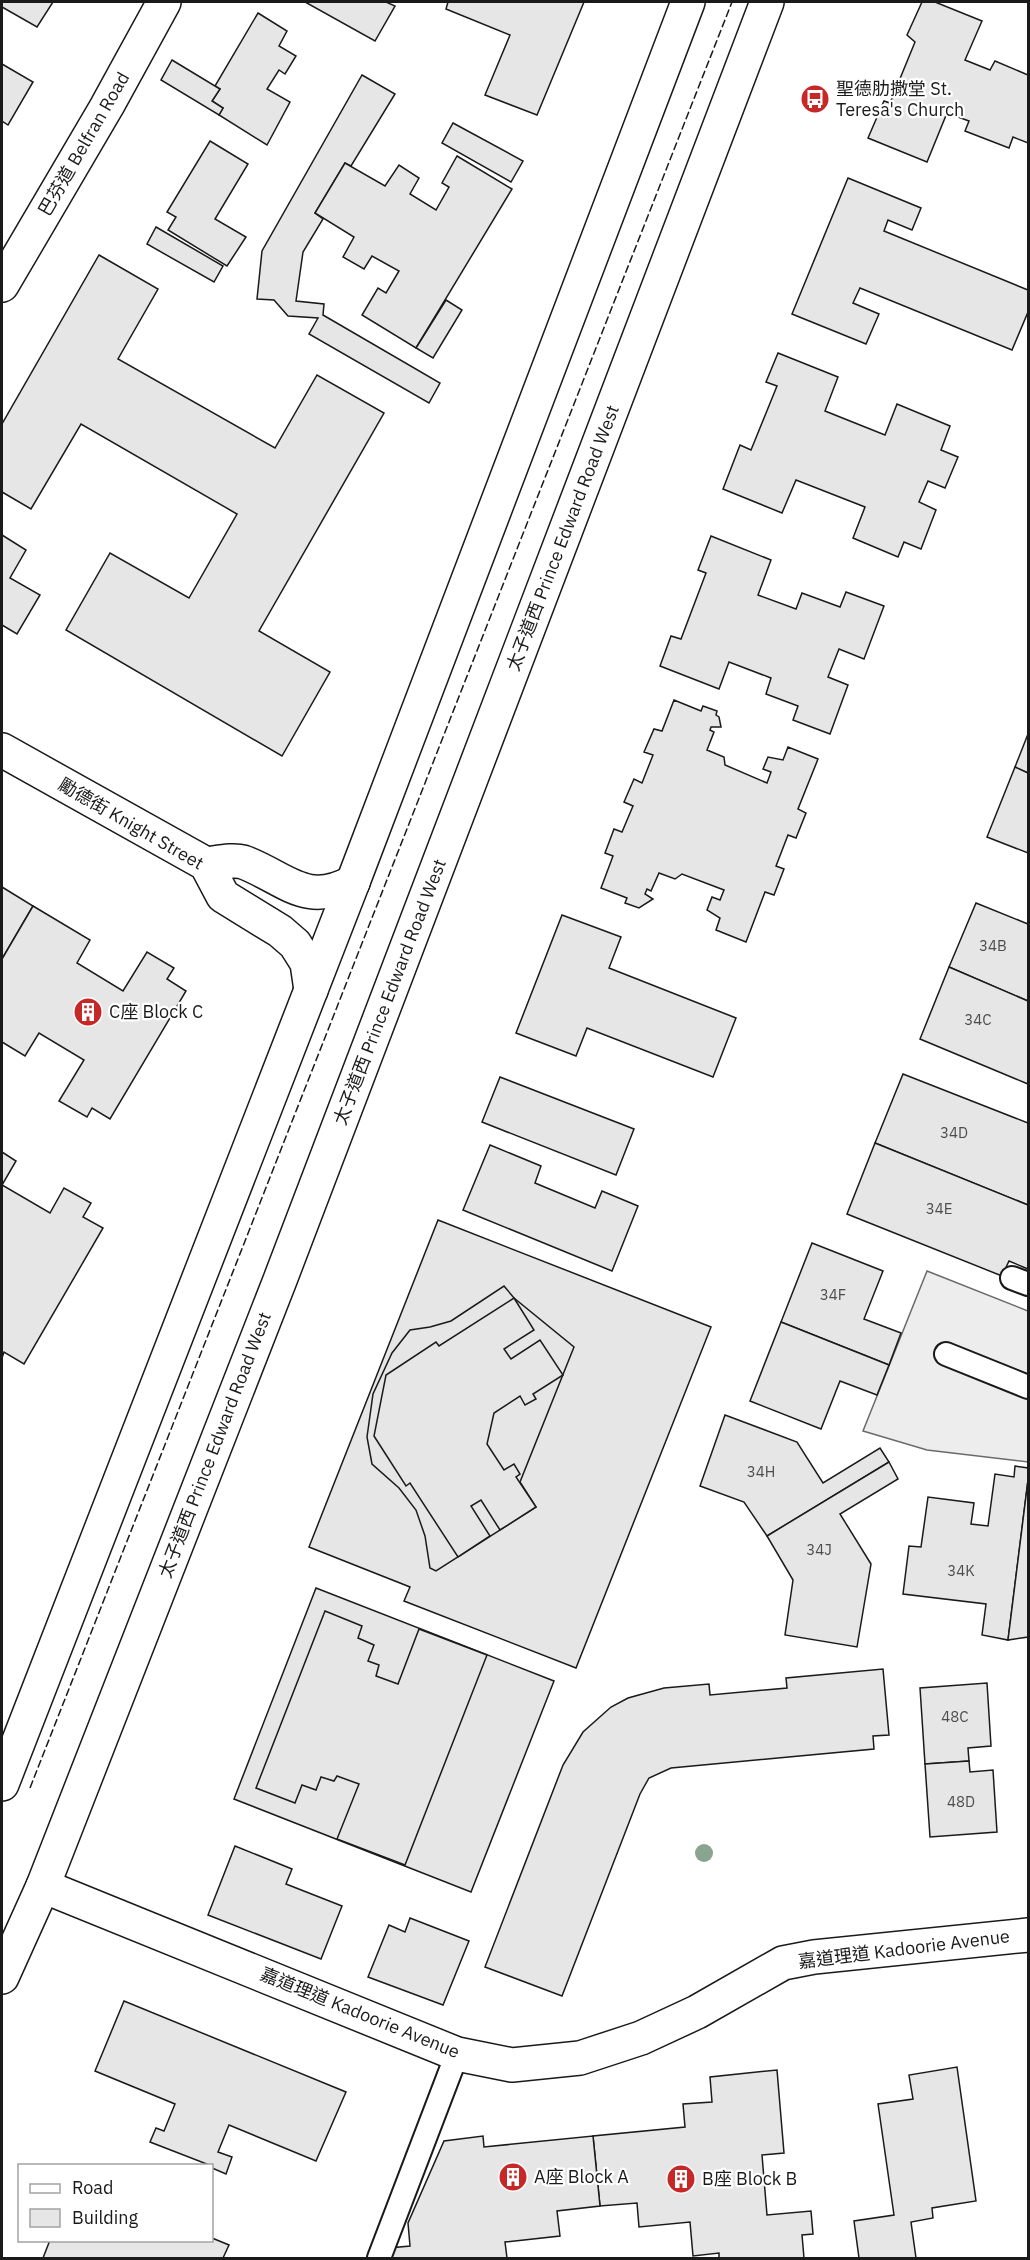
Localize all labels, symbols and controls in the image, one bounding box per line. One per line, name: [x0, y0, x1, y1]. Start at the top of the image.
street label: 巴芬道 Belfran Road: [33, 68, 134, 220]
place label: 聖德肋撒堂 St. Teresa's Church: [836, 77, 964, 121]
bus stop icon: 聖德肋撒堂 St. Teresa's Church: [799, 83, 831, 115]
street label: 太子道西 Prince Edward Road West: [501, 402, 624, 674]
street label: 勵德街 Knight Street: [55, 773, 208, 874]
street label: 太子道西 Prince Edward Road West: [328, 856, 451, 1128]
house number: 34B: [979, 936, 1007, 955]
building icon: C座 Block C: [72, 996, 104, 1028]
place label: C座 Block C: [109, 1000, 203, 1023]
house number: 34C: [964, 1010, 992, 1029]
house number: 34D: [940, 1123, 968, 1142]
house number: 34E: [926, 1199, 952, 1218]
house number: 34F: [820, 1285, 846, 1304]
street label: 太子道西 Prince Edward Road West: [153, 1309, 276, 1581]
house number: 34H: [747, 1462, 775, 1481]
house number: 34J: [806, 1540, 832, 1559]
house number: 34K: [947, 1561, 975, 1580]
house number: 48C: [941, 1707, 969, 1726]
house number: 48D: [947, 1792, 975, 1811]
street label: 嘉道理道 Kadoorie Avenue: [797, 1924, 1011, 1973]
street label: 嘉道理道 Kadoorie Avenue: [257, 1962, 463, 2063]
building icon: A座 Block A: [497, 2161, 529, 2193]
building icon: B座 Block B: [665, 2163, 697, 2195]
legend: [18, 2164, 213, 2242]
place label: A座 Block A: [534, 2165, 629, 2188]
place label: B座 Block B: [702, 2167, 797, 2190]
text: Road: [72, 2176, 113, 2199]
text: Building: [72, 2206, 139, 2229]

